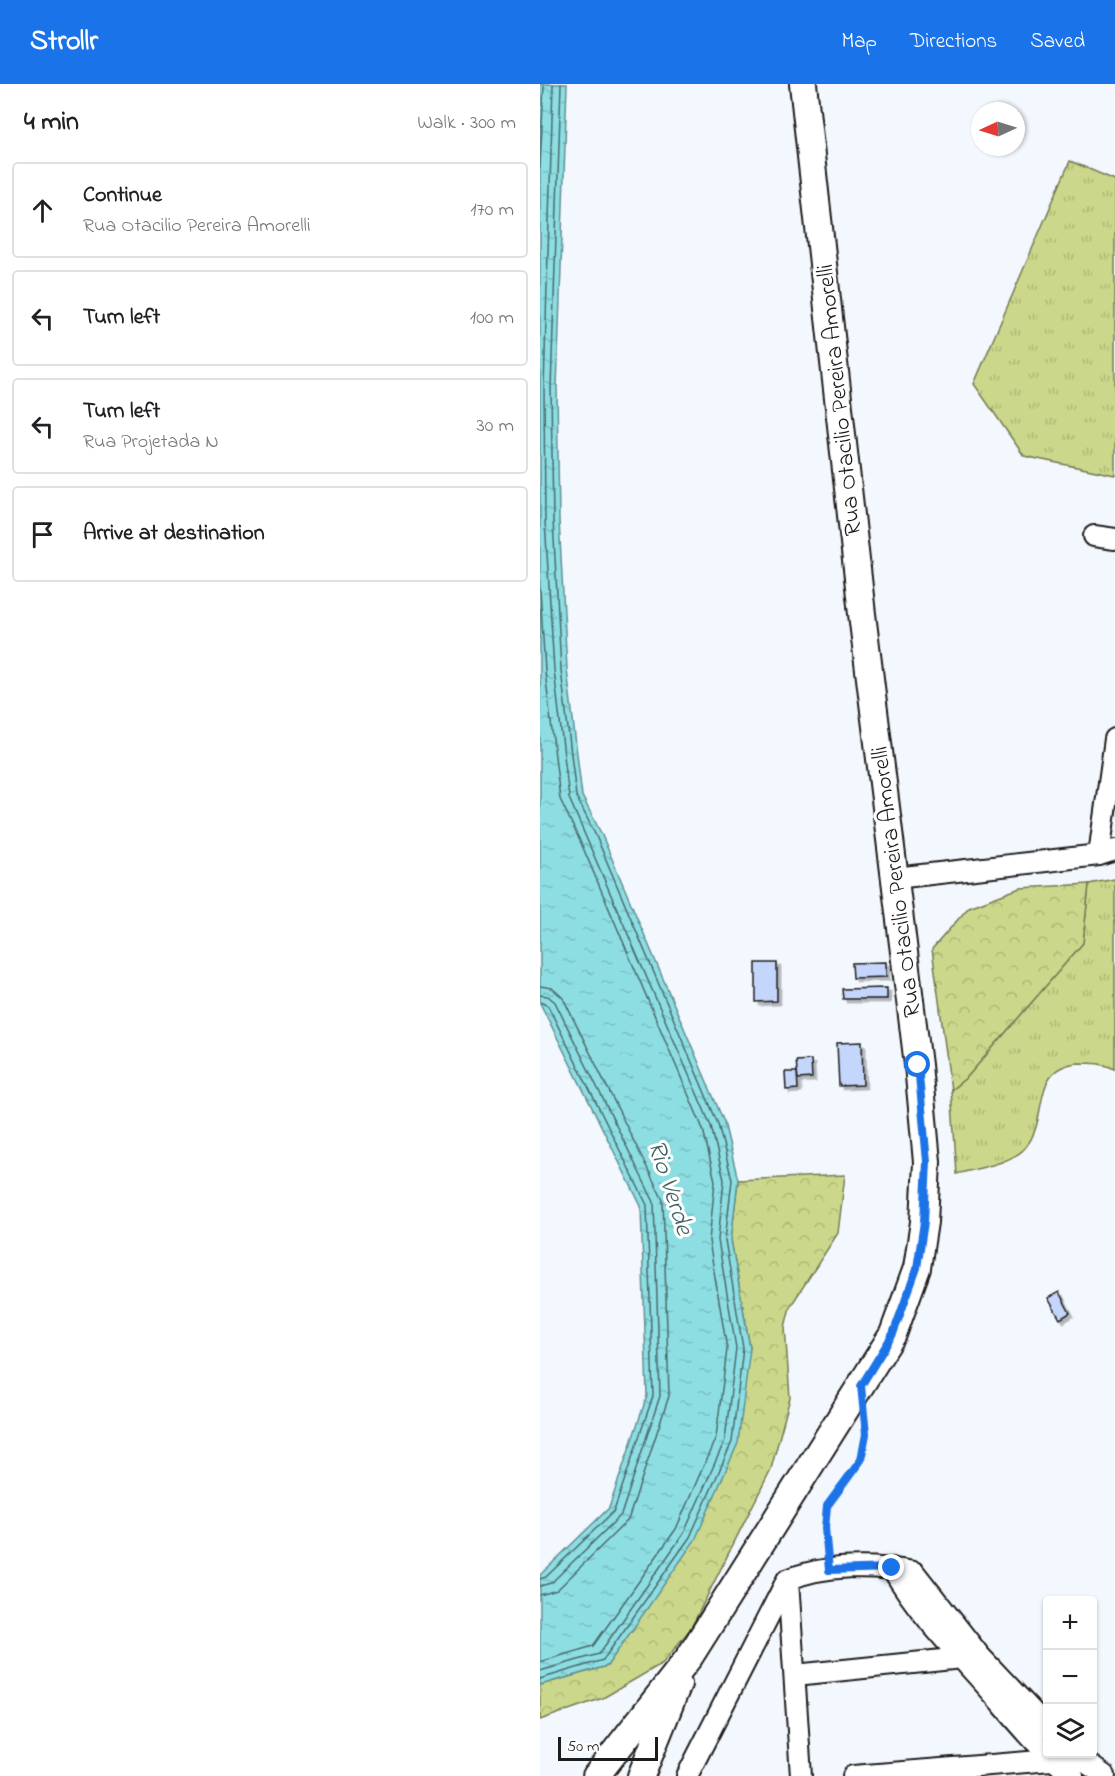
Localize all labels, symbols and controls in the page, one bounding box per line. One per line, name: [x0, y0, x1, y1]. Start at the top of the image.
text: Strollr: [30, 22, 98, 63]
text: Map: [841, 27, 877, 57]
text: Directions: [910, 27, 997, 57]
text: Saved: [1030, 27, 1085, 57]
north arrow: [971, 102, 1025, 156]
text: 4 min: [24, 104, 79, 142]
text: Walk · 300 m: [417, 109, 516, 138]
text: Continue: [83, 180, 162, 212]
icon: ahead: [26, 194, 59, 227]
text: 170 m: [470, 196, 514, 225]
text: Rua Otacilio Pereira Amorelli: [83, 212, 311, 241]
street label: Rua Otacilio Pereira Amorelli: [809, 262, 872, 537]
icon: left: [26, 302, 59, 335]
text: Turn left: [83, 302, 160, 334]
text: 100 m: [470, 304, 514, 333]
text: Turn left: [83, 396, 160, 428]
icon: left: [26, 410, 59, 443]
text: 30 m: [477, 412, 514, 441]
text: Rua Projetada N: [83, 428, 219, 457]
icon: arrive: [26, 518, 59, 551]
text: Arrive at destination: [83, 518, 265, 550]
street label: Rua Otacilio Pereira Amorelli: [863, 744, 931, 1019]
route start: [904, 1051, 930, 1077]
water label: Rio Verde: [636, 1136, 703, 1241]
route end: [878, 1554, 904, 1580]
map controls: [1043, 1596, 1097, 1758]
button: +: [1043, 1596, 1097, 1650]
button: −: [1043, 1650, 1097, 1704]
button: layers: [1043, 1704, 1097, 1758]
scale bar: [558, 1734, 658, 1762]
text: 50 m: [567, 1735, 599, 1759]

